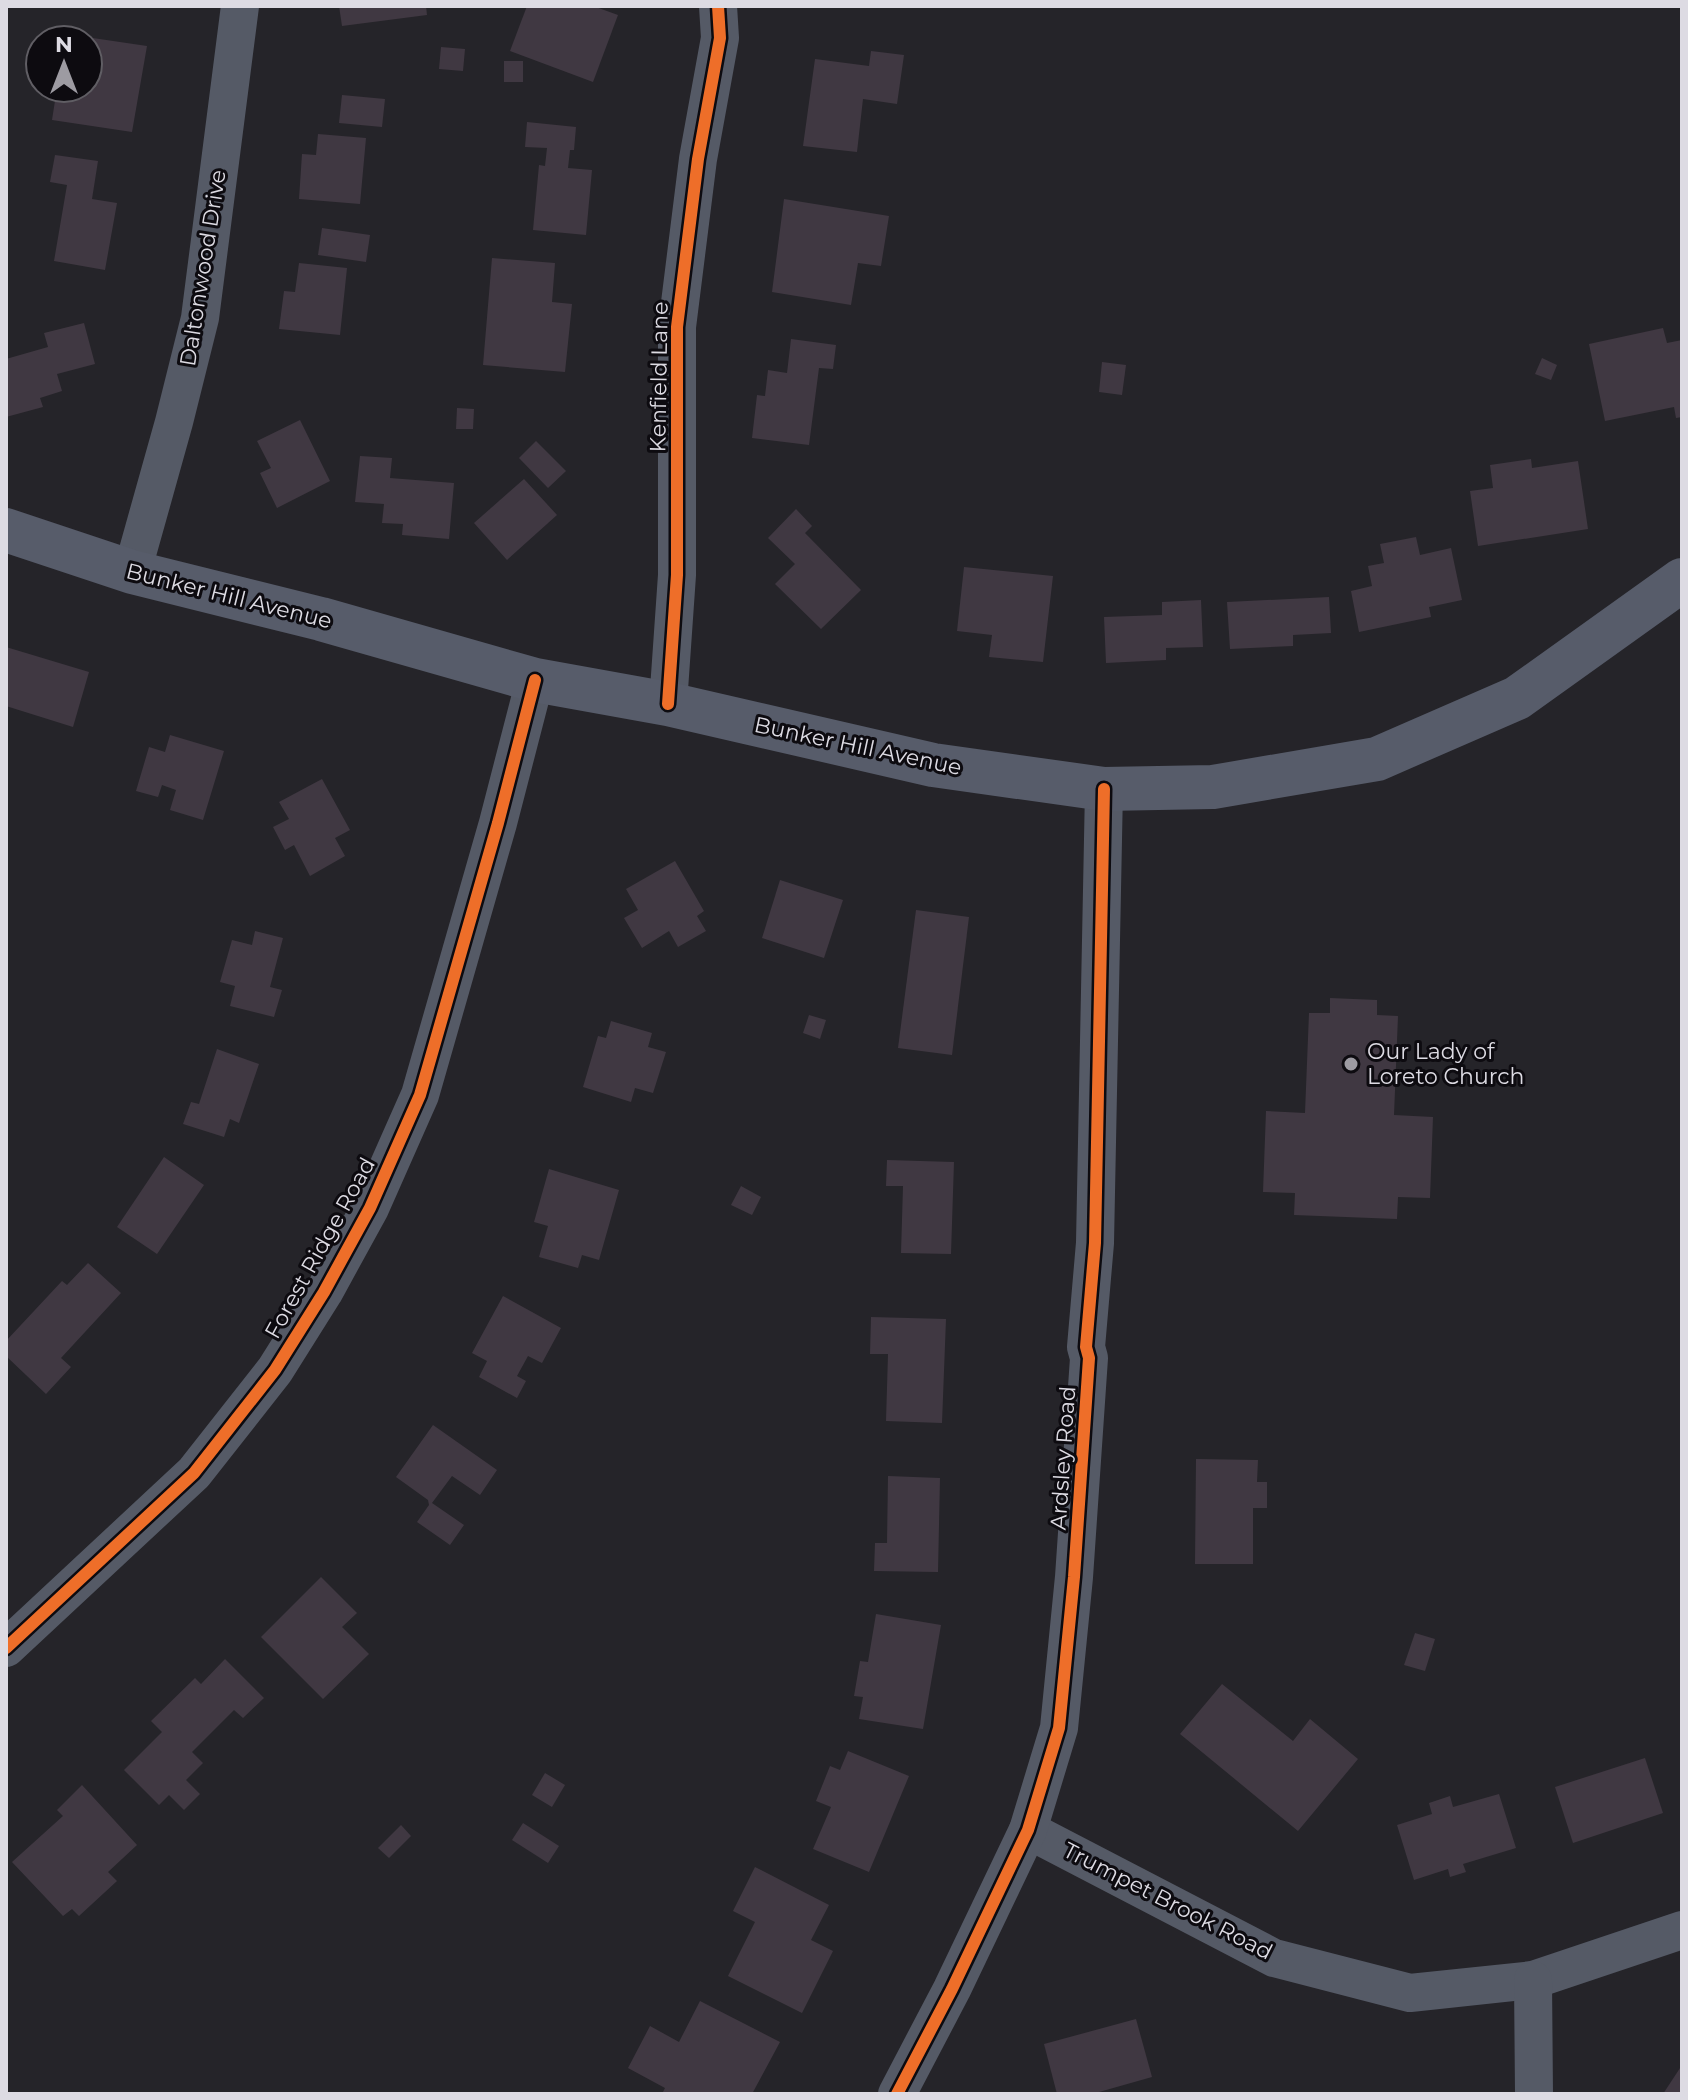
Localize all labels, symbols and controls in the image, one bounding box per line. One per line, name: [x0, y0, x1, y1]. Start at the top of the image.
north arrow: [24, 24, 104, 104]
text: N: [55, 31, 73, 58]
street label: Daltonwood Drive: [174, 168, 232, 368]
street label: Kenfield Lane: [644, 301, 674, 453]
street label: Bunker Hill Avenue: [123, 557, 335, 635]
street label: Bunker Hill Avenue: [752, 711, 964, 781]
place label: Our Lady of Loreto Church: [1367, 1038, 1524, 1090]
marker: Our Lady of Loreto Church: [1342, 1055, 1360, 1073]
street label: Forest Ridge Road: [259, 1153, 381, 1343]
street label: Ardsley Road: [1045, 1385, 1081, 1531]
street label: Trumpet Brook Road: [1059, 1836, 1277, 1966]

